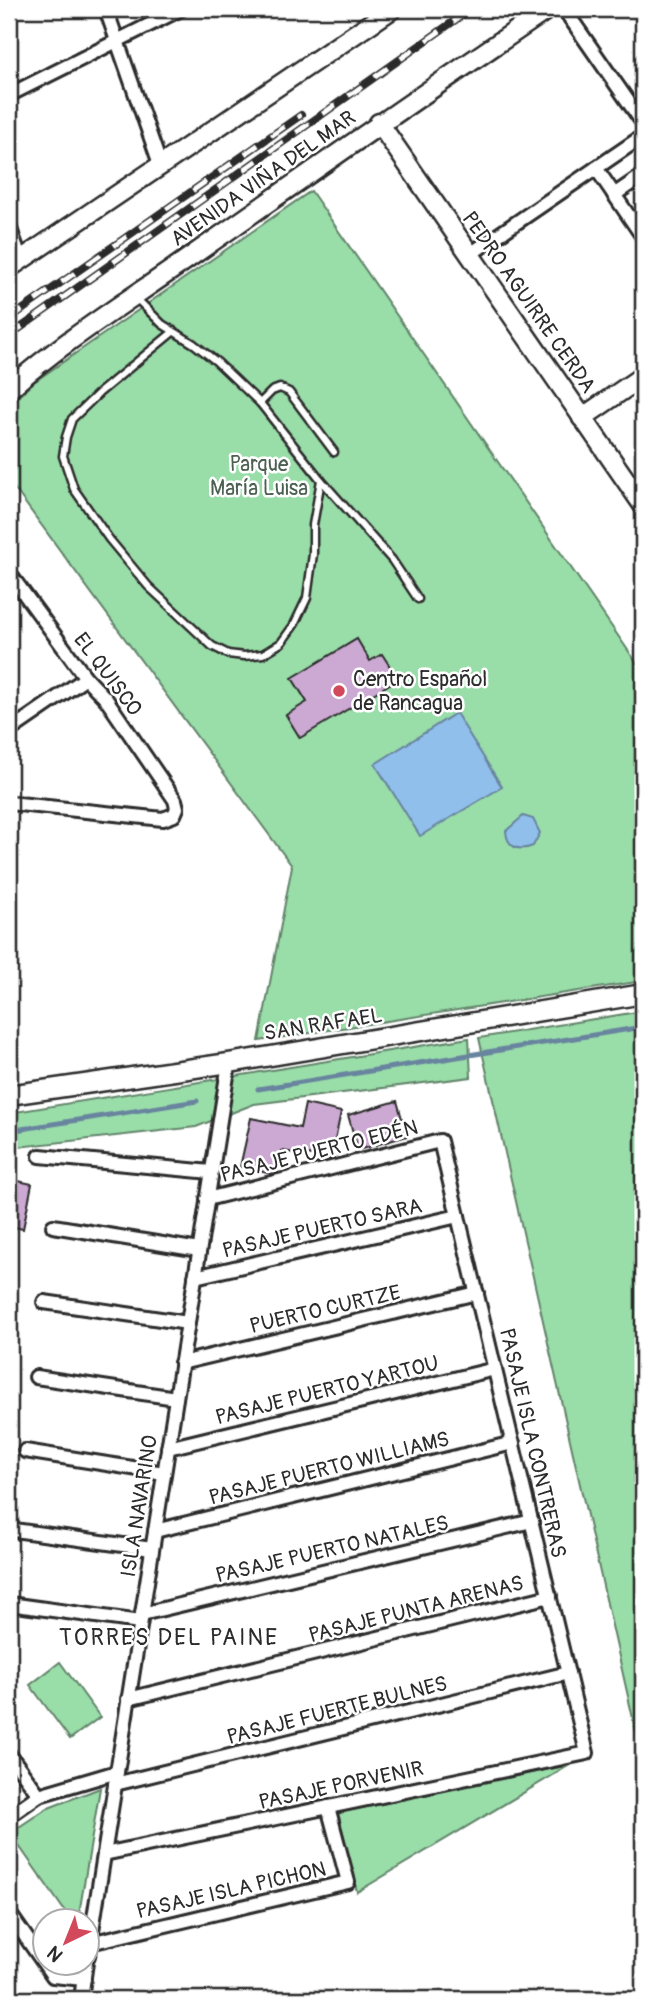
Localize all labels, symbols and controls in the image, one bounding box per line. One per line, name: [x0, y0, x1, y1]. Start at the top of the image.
street label: AVENIDA VIÑA DEL MAR: [166, 104, 361, 253]
street label: PEDRO AGUIRRE CERDA: [456, 206, 602, 398]
park label: Parque María Luisa: [210, 451, 308, 502]
street label: EL QUISCO: [67, 627, 148, 721]
place label: Centro Español de Rancagua: [353, 666, 487, 717]
marker: Centro Español de Rancagua: [331, 683, 347, 699]
street label: SAN RAFAEL: [262, 1002, 384, 1047]
street label: PASAJE PUERTO EDÉN: [218, 1114, 421, 1189]
street label: PASAJE PUERTO SARA: [220, 1192, 425, 1265]
street label: PUERTO CURTZE: [247, 1279, 403, 1340]
street label: PASAJE ISLA CONTRERAS: [493, 1326, 572, 1561]
street label: PASAJE PUERTO YARTOU: [213, 1350, 442, 1431]
street label: PASAJE PUERTO WILLIAMS: [206, 1426, 452, 1511]
street label: ISLA NAVARINO: [115, 1433, 164, 1579]
street label: PASAJE PUERTO NATALES: [213, 1510, 451, 1589]
street label: PASAJE PUNTA ARENAS: [306, 1570, 526, 1649]
district label: TORRES DEL PAINE: [59, 1623, 279, 1652]
street label: PASAJE FUERTE BULNES: [224, 1670, 450, 1751]
street label: PASAJE PORVENIR: [256, 1755, 426, 1816]
street label: PASAJE ISLA PICHON: [134, 1856, 329, 1925]
north arrow: [32, 1906, 102, 1976]
text: N: [42, 1940, 68, 1967]

